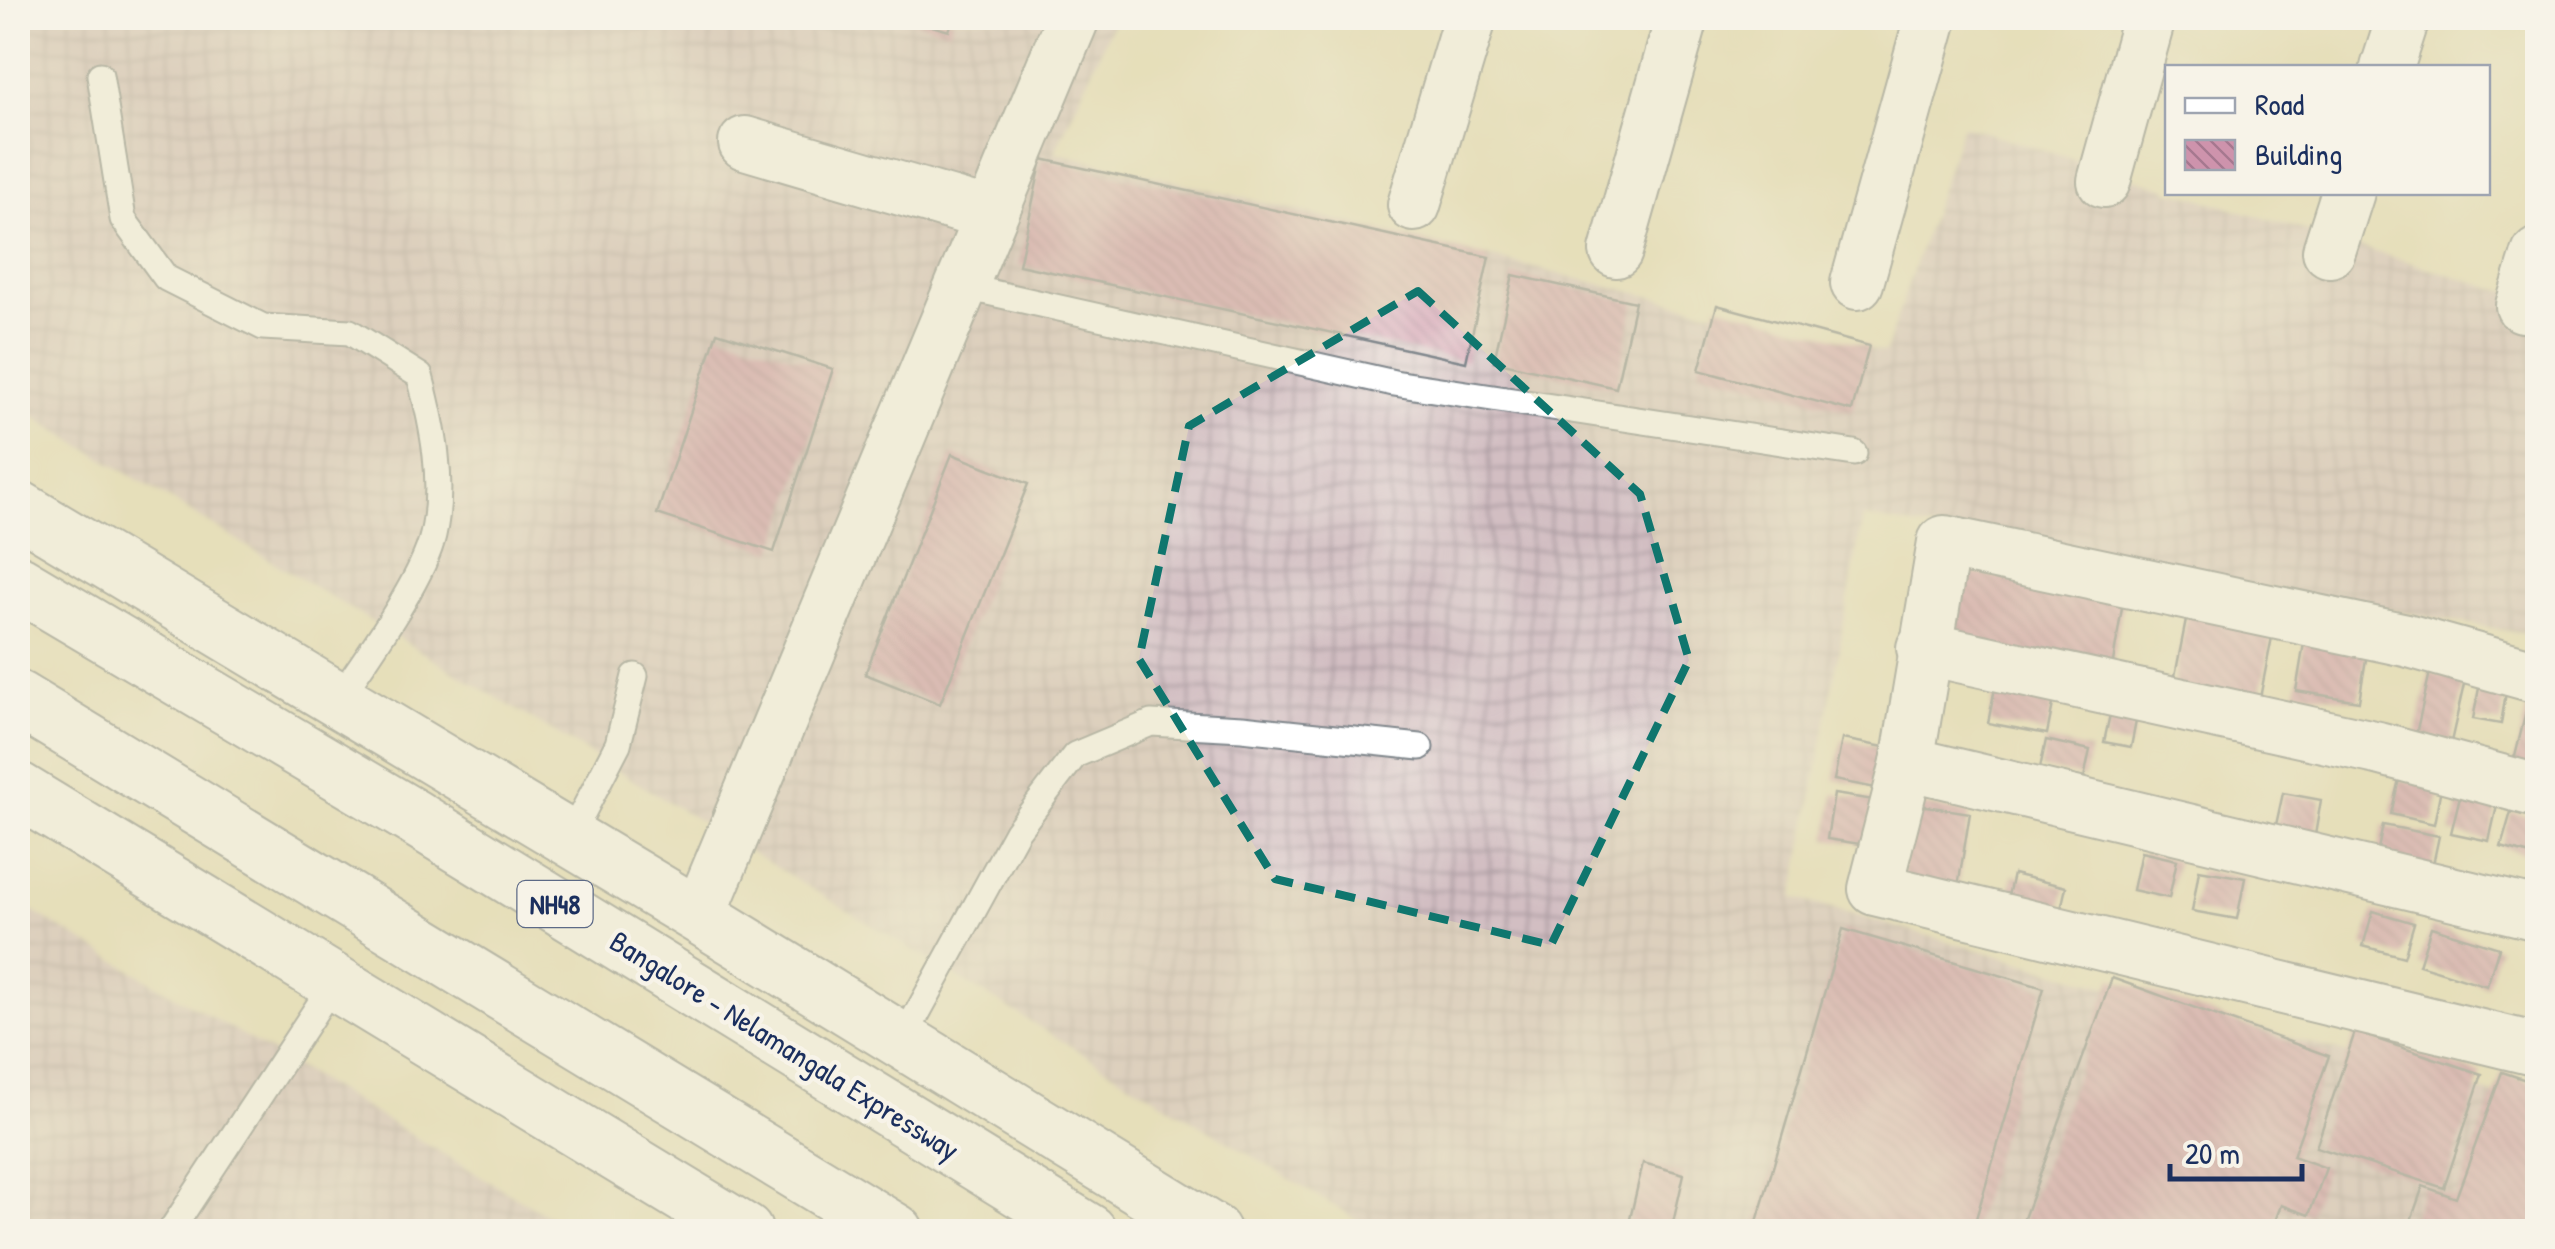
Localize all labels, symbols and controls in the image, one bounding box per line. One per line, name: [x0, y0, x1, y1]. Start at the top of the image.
legend: [2165, 65, 2490, 195]
text: Road: [2255, 84, 2304, 124]
text: Building: [2255, 134, 2342, 174]
road number: NH48: [518, 881, 592, 927]
street label: Bangalore - Nelamangala Expressway: [603, 921, 967, 1169]
scale bar: [2170, 1119, 2302, 1181]
text: 20 m: [2185, 1133, 2240, 1173]

